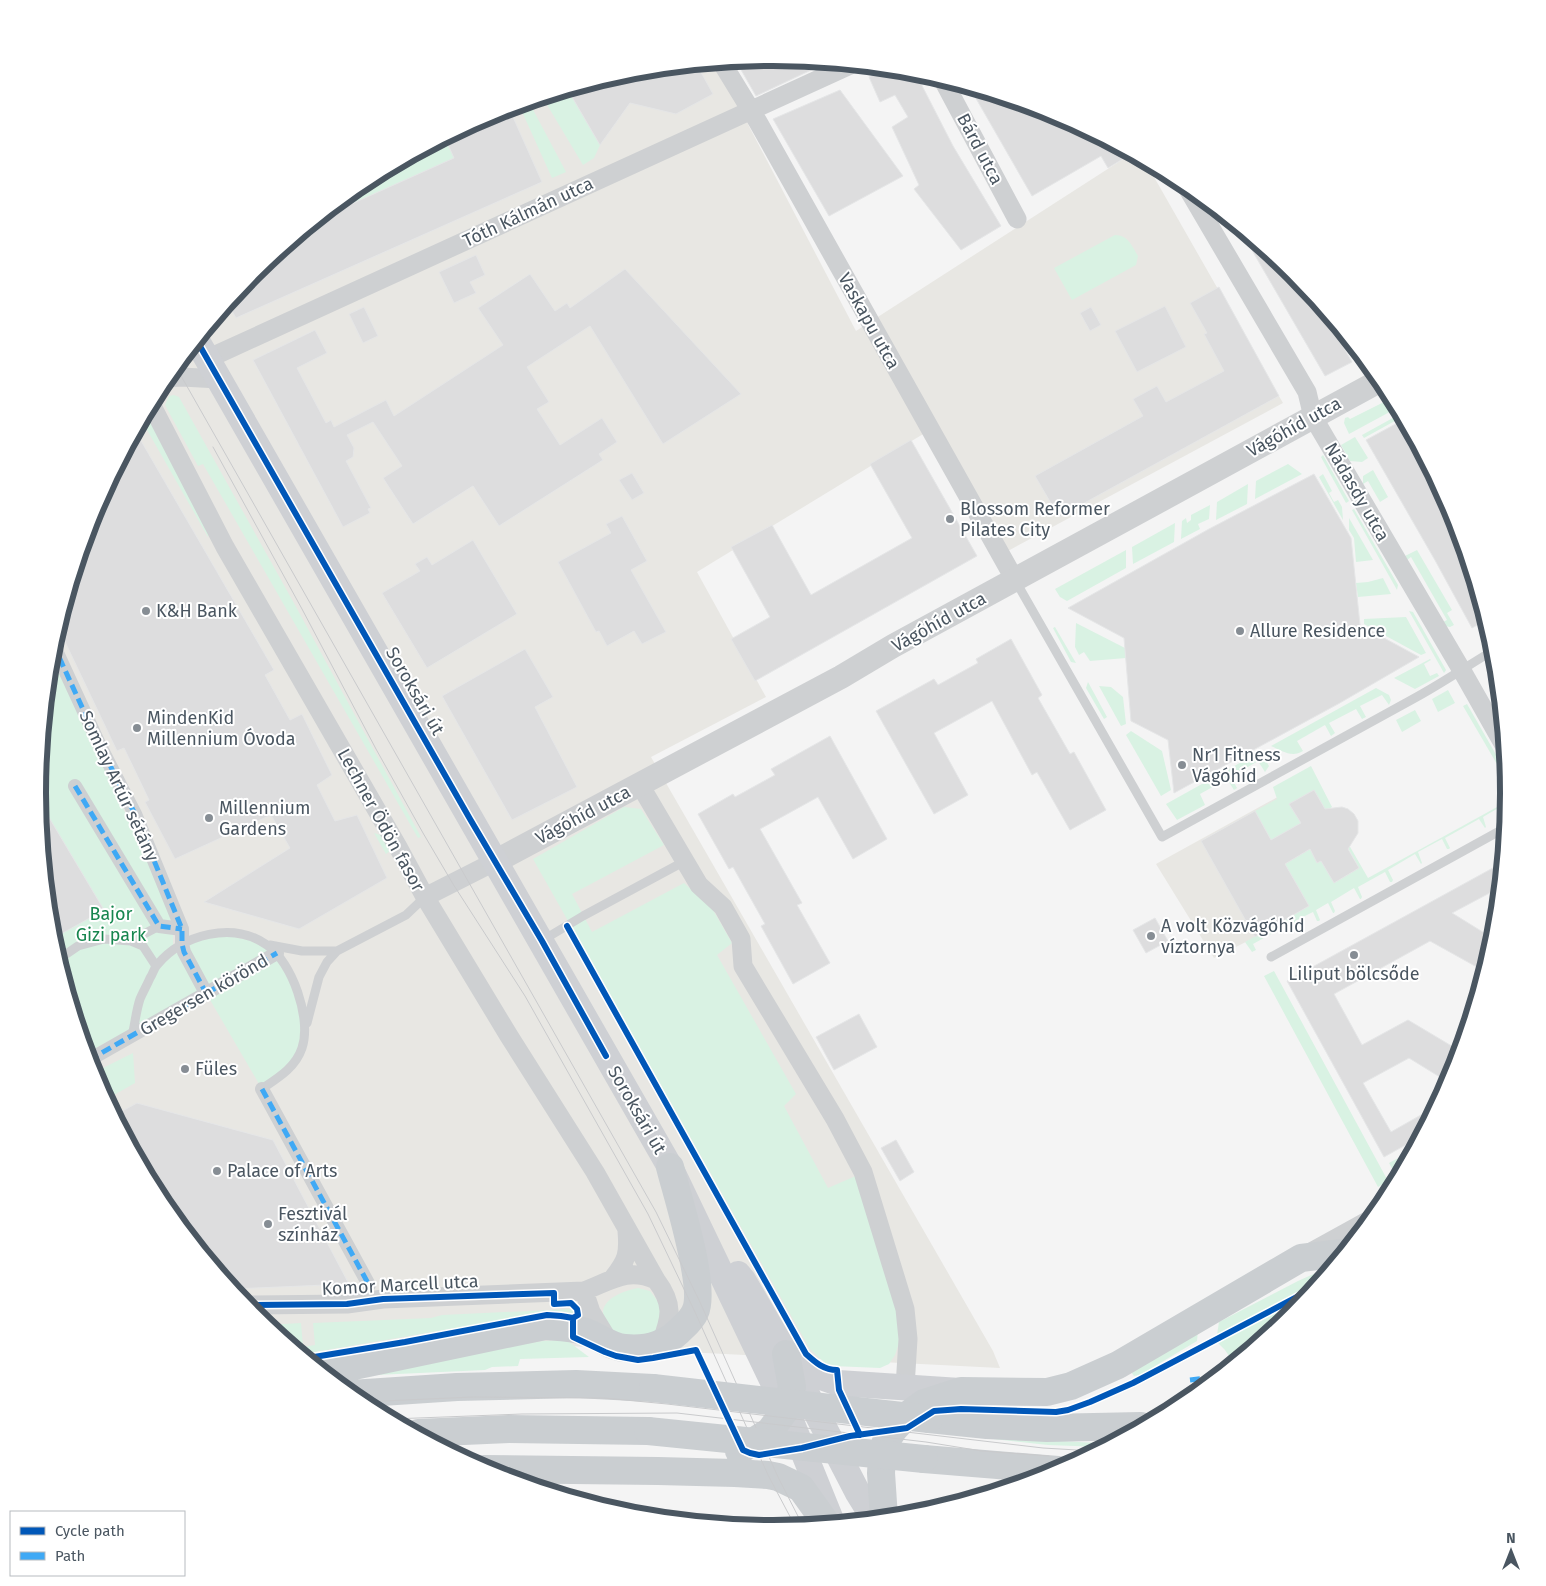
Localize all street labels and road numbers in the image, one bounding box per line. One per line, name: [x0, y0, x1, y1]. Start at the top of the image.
street label: Bárd utca: [952, 110, 1008, 188]
street label: Tóth Kálmán utca: [459, 172, 597, 252]
street label: Vaskapu utca: [833, 269, 905, 373]
street label: Vágóhíd utca: [1243, 392, 1345, 462]
street label: Nádasdy utca: [1320, 439, 1394, 545]
street label: Vágóhíd utca: [888, 587, 990, 657]
street label: Soroksári út: [381, 643, 449, 739]
street label: Somlay Artúr sétány: [74, 707, 164, 865]
street label: Lechner Ödön fasor: [333, 745, 429, 895]
street label: Vágóhíd utca: [532, 781, 634, 849]
street label: Gregersen körönd: [136, 949, 272, 1041]
street label: Soroksári út: [603, 1062, 671, 1158]
street label: Komor Marcell utca: [321, 1270, 479, 1300]

